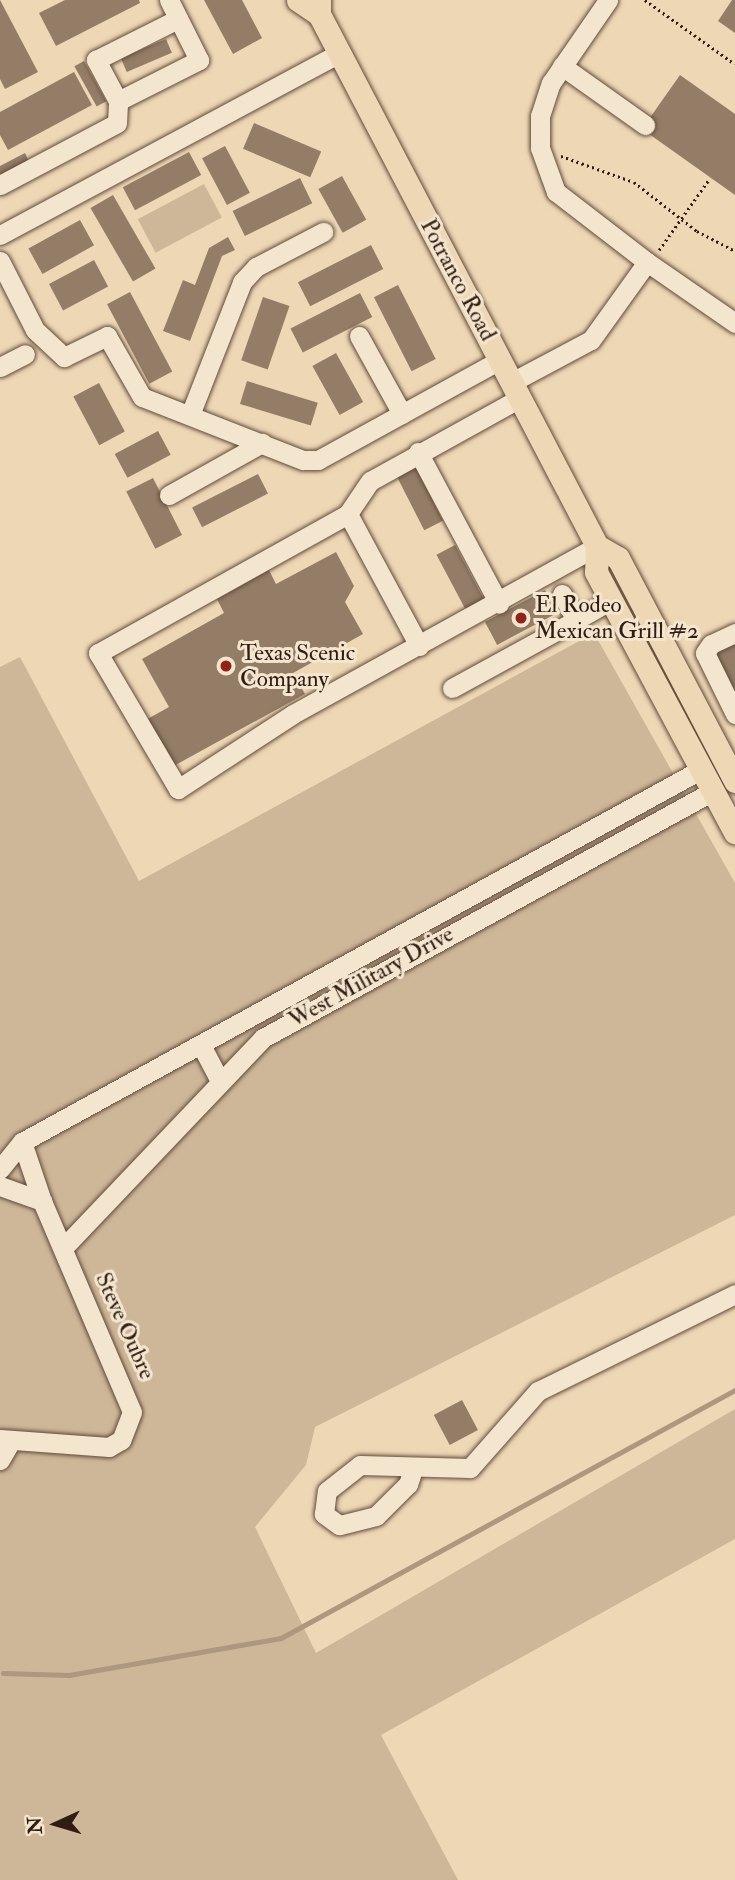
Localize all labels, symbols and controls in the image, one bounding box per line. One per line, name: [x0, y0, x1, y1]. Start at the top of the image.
street label: Potranco Road: [414, 214, 502, 346]
place label: El Rodeo Mexican Grill #2: [535, 591, 699, 645]
marker: El Rodeo Mexican Grill #2: [513, 610, 529, 626]
place label: Texas Scenic Company: [240, 639, 355, 693]
marker: Texas Scenic Company: [218, 658, 234, 674]
street label: West Military Drive: [284, 920, 458, 1034]
street label: Steve Oubre: [89, 1268, 161, 1384]
north arrow: [21, 1789, 91, 1859]
text: N: [22, 1816, 48, 1835]

